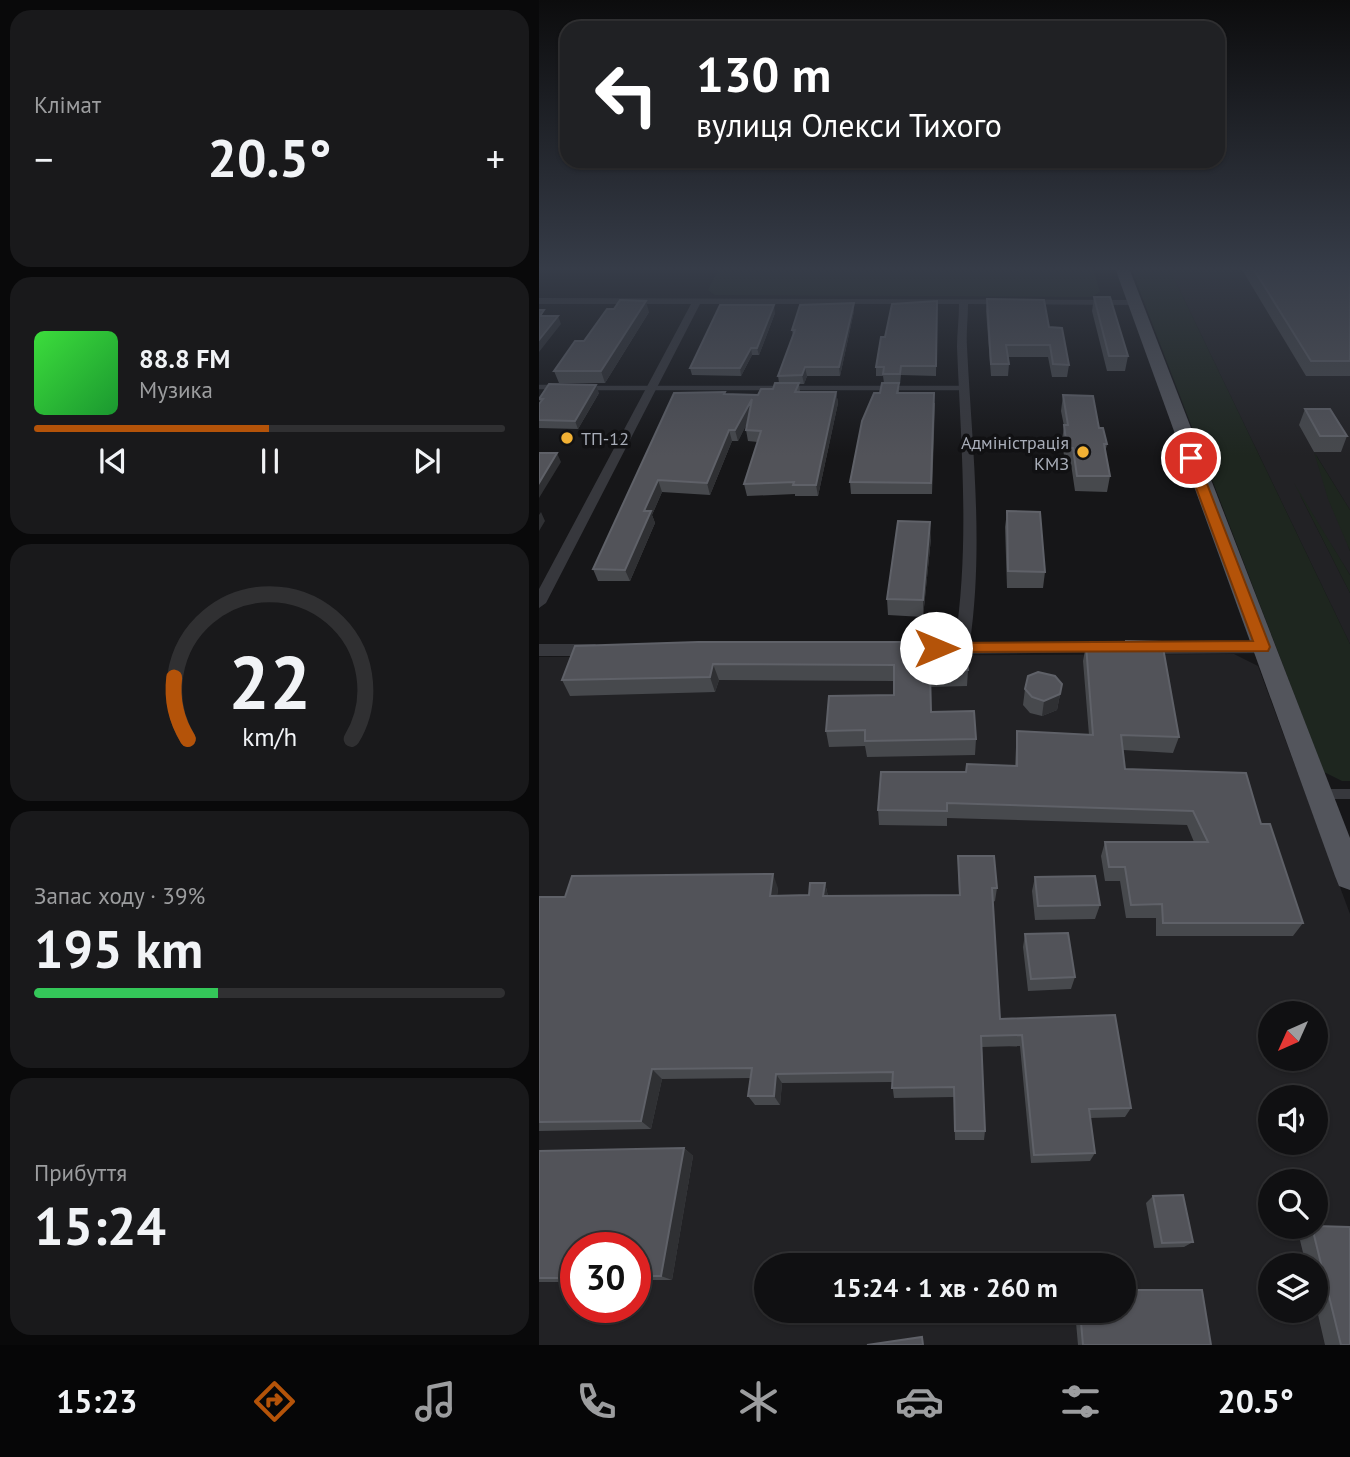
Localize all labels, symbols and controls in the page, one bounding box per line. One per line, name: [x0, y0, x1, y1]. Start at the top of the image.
text: 130 m: [696, 42, 831, 106]
icon: left: [581, 49, 672, 140]
text: Клімат: [34, 90, 101, 119]
text: вулиця Олекси Тихого: [696, 104, 1002, 146]
text: 20.5°: [208, 124, 331, 191]
text: −: [34, 134, 53, 183]
text: +: [486, 134, 505, 183]
text: 88.8 FM: [139, 342, 230, 375]
text: Музика: [139, 375, 213, 404]
place label: ТП-12: [581, 427, 629, 450]
pin: [1161, 428, 1221, 488]
marker: ТП-12: [559, 430, 575, 446]
place label: Адміністрація КМЗ: [961, 431, 1069, 475]
icon: arrive: [1172, 439, 1210, 477]
icon: previous: [94, 442, 132, 480]
icon: pause: [251, 442, 289, 480]
icon: next: [408, 442, 446, 480]
marker: Адміністрація КМЗ: [1075, 444, 1091, 460]
position arrow: [899, 611, 973, 685]
text: 22: [228, 635, 311, 729]
text: km/h: [242, 720, 297, 752]
text: Запас ходу · 39%: [34, 881, 205, 910]
text: 195 km: [34, 915, 203, 982]
north arrow: [1258, 1001, 1328, 1071]
map controls: [1258, 1001, 1328, 1323]
button: sound: [1258, 1085, 1328, 1155]
text: Прибуття: [34, 1158, 127, 1187]
button: search: [1258, 1169, 1328, 1239]
text: 15:24: [34, 1192, 166, 1259]
speed limit sign: 30: [560, 1232, 651, 1323]
button: layers: [1258, 1253, 1328, 1323]
text: 15:24 · 1 хв · 260 m: [832, 1271, 1058, 1304]
icon: directions: [250, 1377, 299, 1426]
icon: music: [411, 1377, 460, 1426]
icon: phone: [572, 1377, 621, 1426]
icon: climate: [734, 1377, 783, 1426]
icon: car: [895, 1377, 944, 1426]
icon: filters: [1056, 1377, 1105, 1426]
text: 15:23: [56, 1380, 137, 1422]
text: 20.5°: [1218, 1380, 1294, 1422]

